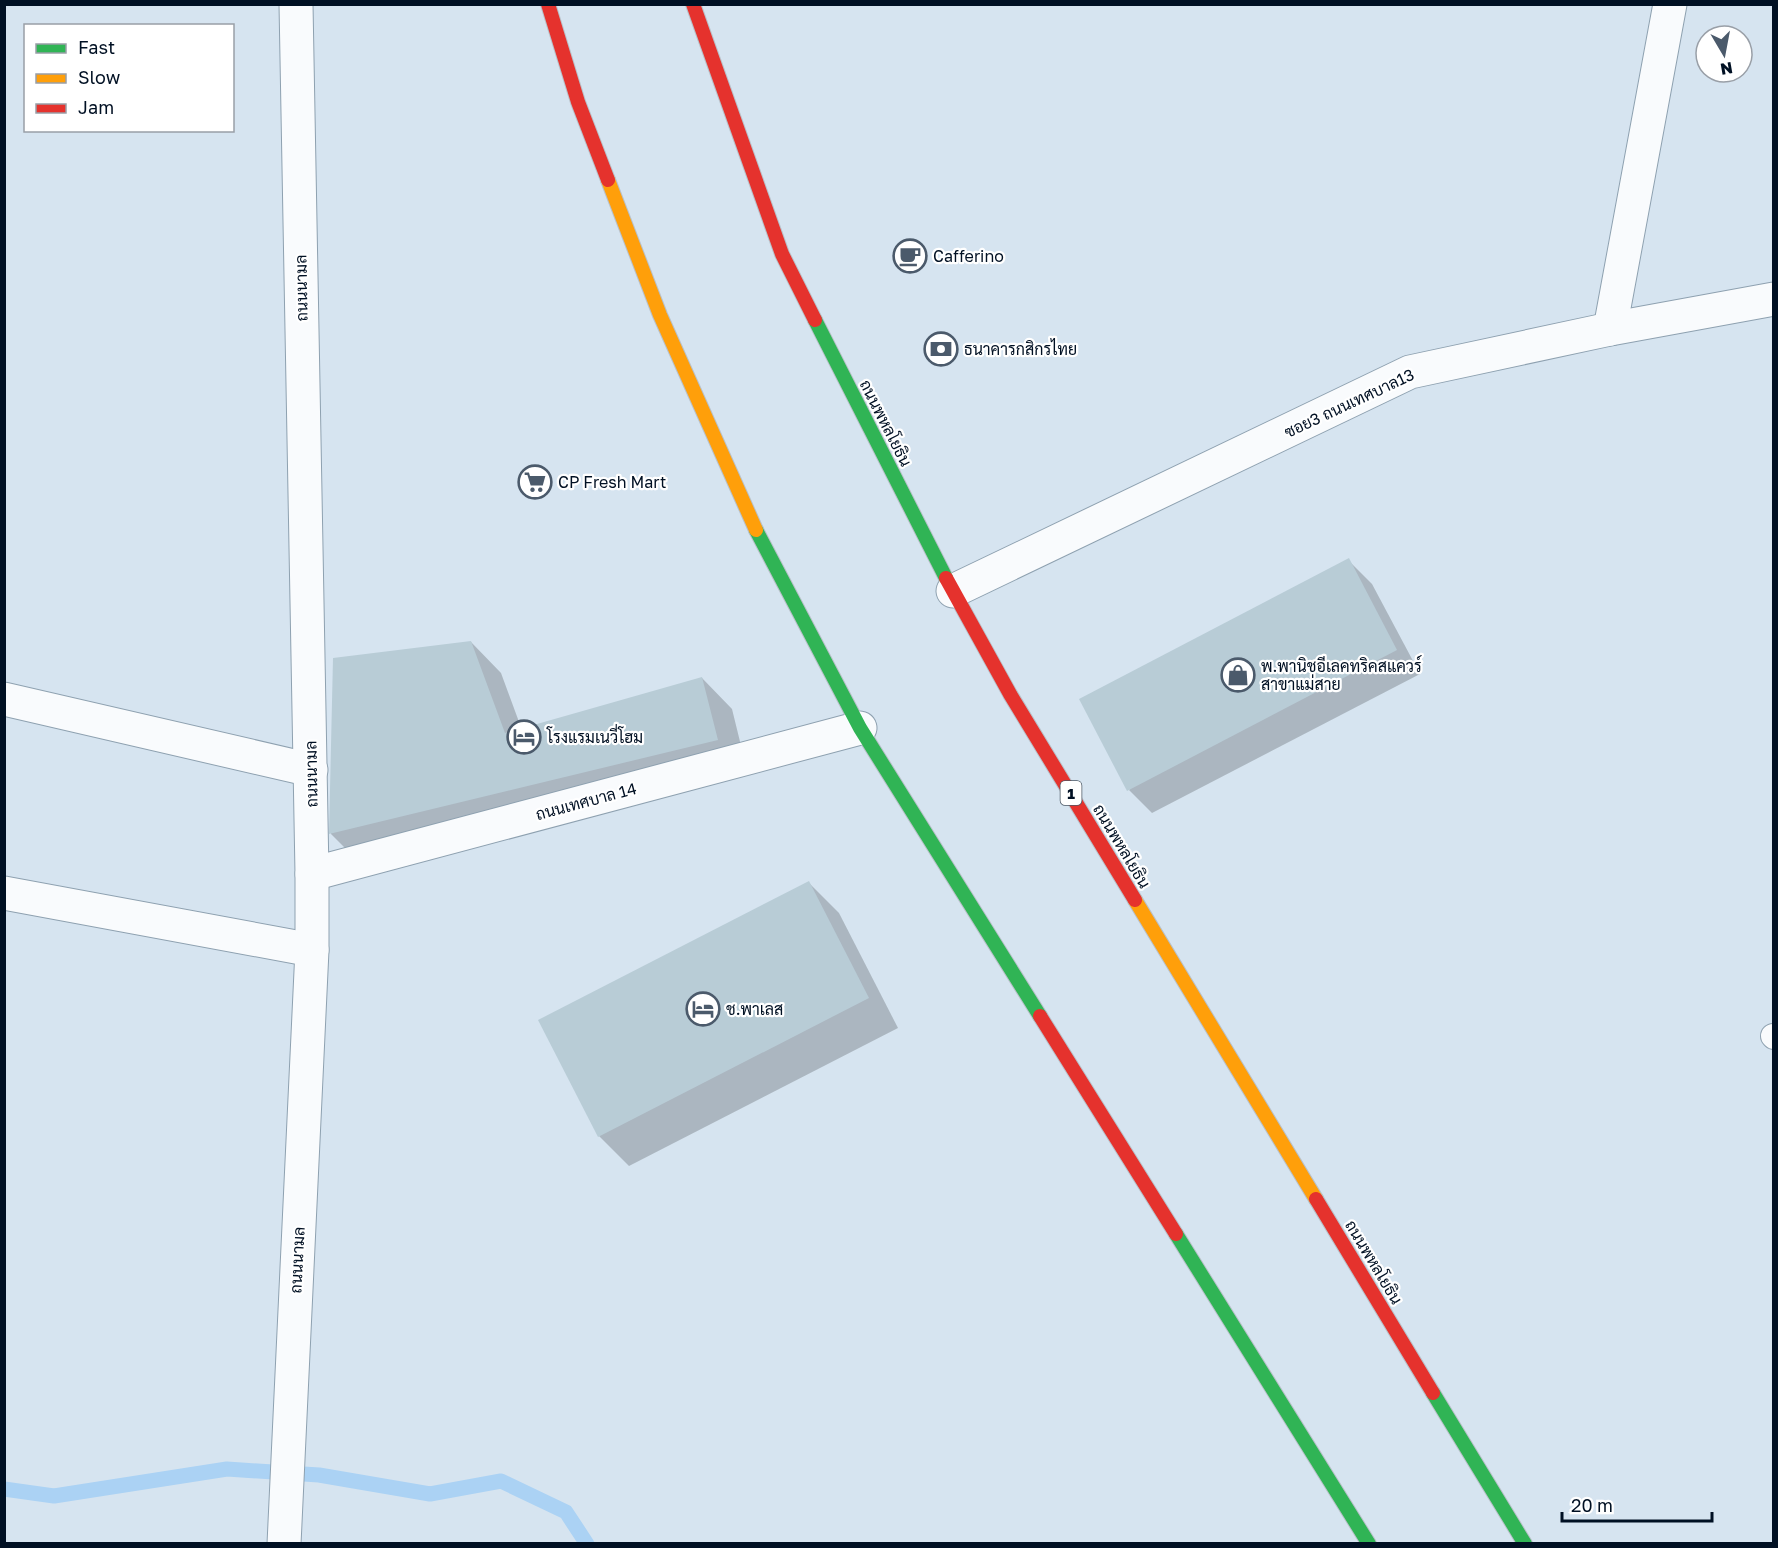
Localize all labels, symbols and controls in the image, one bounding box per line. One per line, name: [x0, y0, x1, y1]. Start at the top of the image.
legend: [24, 24, 234, 132]
north arrow: [1694, 24, 1754, 84]
text: Fast: [78, 36, 115, 58]
text: N: [1719, 58, 1734, 80]
text: Slow: [78, 66, 121, 88]
text: Jam: [78, 96, 114, 118]
cafe icon: Cafferino: [892, 238, 928, 274]
place label: Cafferino: [933, 246, 1004, 266]
street label: ถนนนามล: [290, 254, 312, 322]
bank icon: ธนาคารกสิกรไทย: [923, 331, 959, 367]
place label: ธนาคารกสิกรไทย: [964, 338, 1077, 359]
street label: ซอย3 ถนนเทศบาล13: [1281, 364, 1417, 442]
street label: ถนนพหลโยธิน: [856, 376, 917, 470]
supermarket icon: CP Fresh Mart: [517, 464, 553, 500]
place label: CP Fresh Mart: [558, 472, 666, 492]
place label: พ.พานิชอีเลคทริคสแควร์ สาขาแม่สาย: [1261, 654, 1422, 694]
shop icon: พ.พานิชอีเลคทริคสแควร์ สาขาแม่สาย: [1220, 657, 1256, 693]
hotel icon: โรงแรมเนวี่โฮม: [506, 719, 542, 755]
place label: โรงแรมเนวี่โฮม: [546, 723, 643, 747]
street label: ถนนนามล: [300, 740, 322, 808]
street label: ถนนเทศบาล 14: [533, 778, 639, 824]
road number: 1: [1060, 781, 1082, 805]
street label: ถนนพหลโยธิน: [1089, 800, 1156, 892]
hotel icon: ช.พาเลส: [685, 991, 721, 1027]
place label: ช.พาเลส: [726, 999, 783, 1019]
street label: ถนนพหลโยธิน: [1341, 1216, 1408, 1308]
street label: ถนนนามล: [285, 1226, 309, 1294]
scale bar: [1562, 1485, 1712, 1523]
text: 20 m: [1571, 1494, 1613, 1516]

